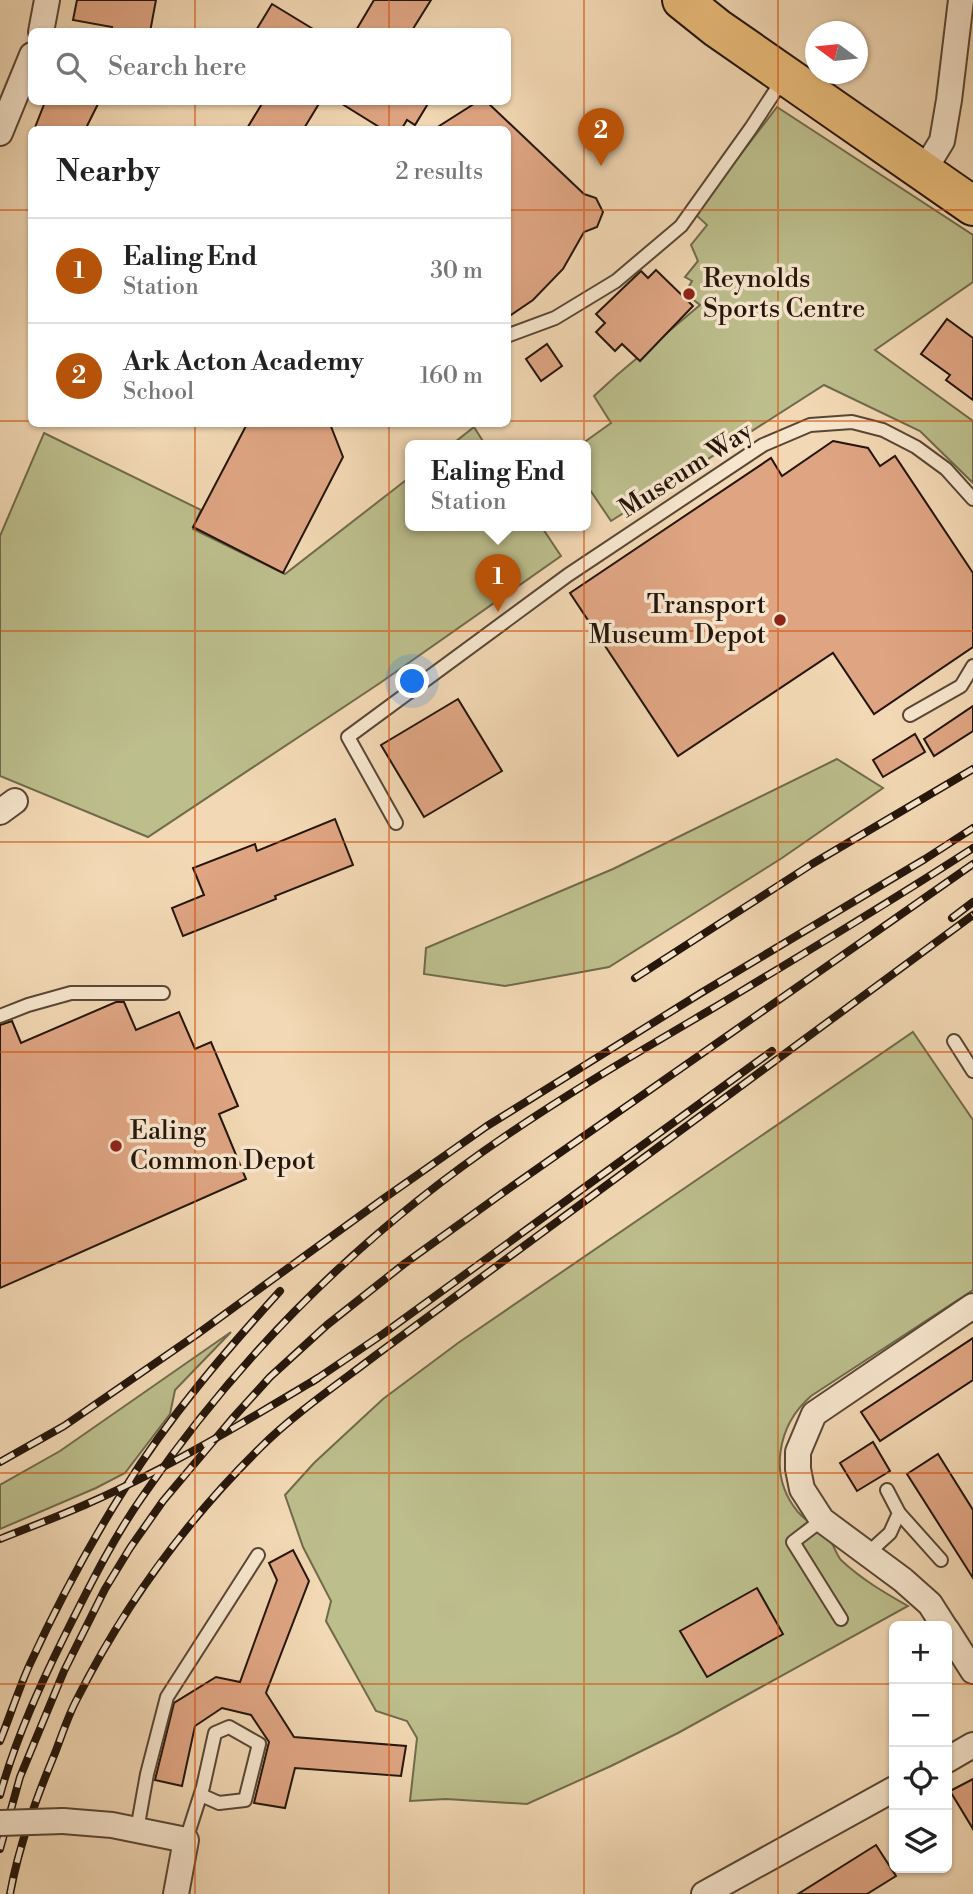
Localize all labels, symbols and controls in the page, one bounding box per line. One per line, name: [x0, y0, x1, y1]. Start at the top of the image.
north arrow: [805, 21, 868, 84]
search box: [28, 28, 511, 105]
icon: search: [52, 48, 90, 86]
text: Search here: [108, 51, 247, 83]
pin: 2: [578, 108, 624, 166]
text: Nearby: [56, 153, 160, 191]
text: 2 results: [396, 158, 483, 186]
text: Ealing End: [123, 241, 257, 273]
text: 1: [73, 257, 85, 285]
text: 30 m: [430, 257, 483, 285]
place label: Reynolds Sports Centre: [703, 263, 865, 325]
text: Station: [123, 273, 199, 301]
marker: Reynolds Sports Centre: [681, 286, 697, 302]
text: Ark Acton Academy: [123, 346, 364, 378]
text: 2: [72, 362, 86, 390]
text: 160 m: [420, 362, 483, 390]
text: School: [123, 378, 194, 406]
street label: Museum Way: [613, 415, 759, 525]
popup: [405, 440, 591, 531]
text: Ealing End: [431, 456, 565, 488]
text: Station: [431, 488, 507, 516]
pin: 1: [475, 554, 521, 612]
place label: Transport Museum Depot: [589, 589, 766, 651]
marker: Transport Museum Depot: [772, 612, 788, 628]
your location: [395, 664, 429, 698]
place label: Ealing Common Depot: [130, 1115, 315, 1177]
marker: Ealing Common Depot: [108, 1138, 124, 1154]
map controls: [889, 1621, 952, 1873]
button: +: [889, 1621, 952, 1684]
button: −: [889, 1684, 952, 1747]
button: locate: [889, 1747, 952, 1810]
button: layers: [889, 1810, 952, 1873]

